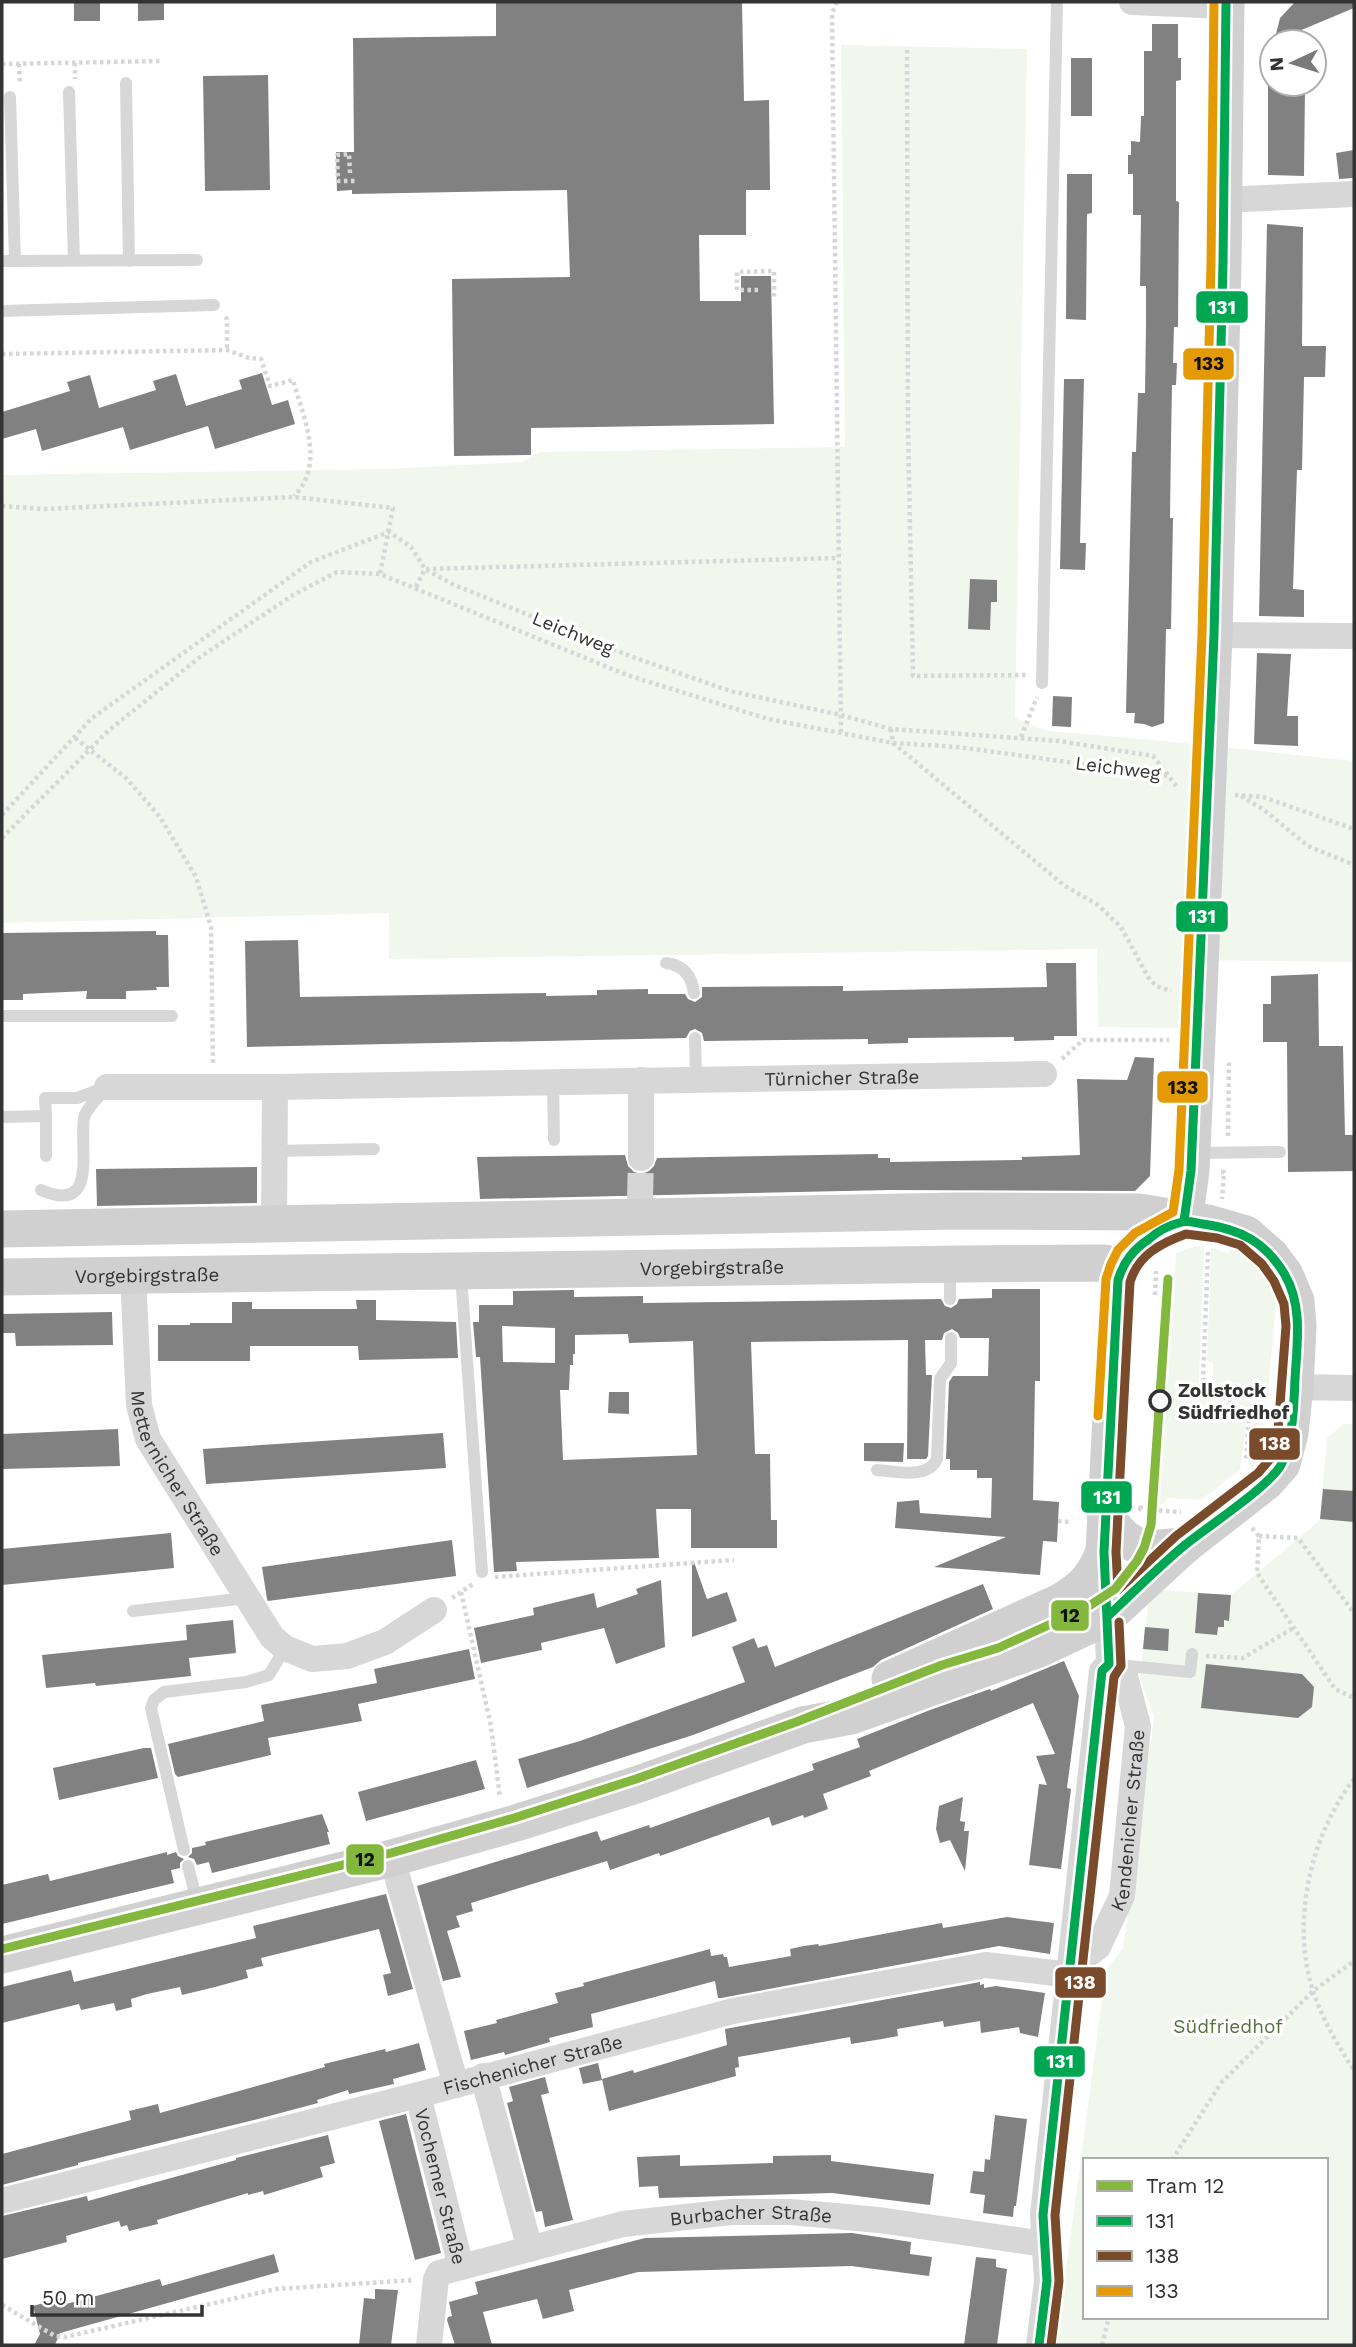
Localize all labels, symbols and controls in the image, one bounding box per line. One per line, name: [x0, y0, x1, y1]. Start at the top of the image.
north arrow: [1258, 28, 1328, 98]
text: N: [1265, 56, 1289, 72]
line badge: 131: [1195, 290, 1249, 324]
text: 131: [1208, 296, 1236, 319]
line badge: 133: [1182, 347, 1235, 381]
text: 133: [1194, 352, 1224, 375]
street label: Leichweg: [529, 606, 618, 660]
street label: Leichweg: [1074, 751, 1163, 785]
line badge: 131: [1175, 900, 1229, 933]
text: 131: [1188, 905, 1216, 928]
street label: Türnicher Straße: [764, 1065, 920, 1090]
line badge: 133: [1156, 1070, 1209, 1104]
text: 133: [1168, 1076, 1198, 1099]
street label: Vorgebirgstraße: [640, 1255, 784, 1280]
street label: Vorgebirgstraße: [75, 1263, 219, 1288]
place label: Zollstock Südfriedhof: [1178, 1379, 1289, 1424]
street label: Metternicher Straße: [127, 1390, 230, 1560]
marker: Zollstock Südfriedhof: [1149, 1390, 1171, 1412]
line badge: 138: [1248, 1427, 1301, 1461]
text: 138: [1259, 1432, 1291, 1455]
line badge: 131: [1080, 1480, 1133, 1514]
text: 131: [1093, 1486, 1121, 1509]
line badge: 12: [1050, 1599, 1090, 1632]
text: 12: [1060, 1604, 1080, 1627]
street label: Kendenicher Straße: [1105, 1728, 1149, 1915]
line badge: 12: [345, 1843, 385, 1876]
text: 12: [355, 1848, 375, 1871]
line badge: 138: [1054, 1966, 1107, 1999]
text: 138: [1064, 1971, 1096, 1994]
park label: Südfriedhof: [1173, 2015, 1283, 2038]
street label: Fischenicher Straße: [440, 2029, 625, 2099]
line badge: 131: [1033, 2045, 1086, 2078]
text: 131: [1046, 2050, 1074, 2073]
street label: Vochemer Straße: [410, 2106, 471, 2267]
legend: [1083, 2158, 1328, 2319]
text: Tram 12: [1146, 2173, 1225, 2198]
street label: Burbacher Straße: [668, 2200, 833, 2230]
text: 131: [1146, 2208, 1175, 2233]
text: 138: [1146, 2243, 1179, 2268]
scale bar: [32, 2274, 201, 2318]
text: 133: [1146, 2278, 1179, 2303]
text: 50 m: [42, 2285, 94, 2310]

